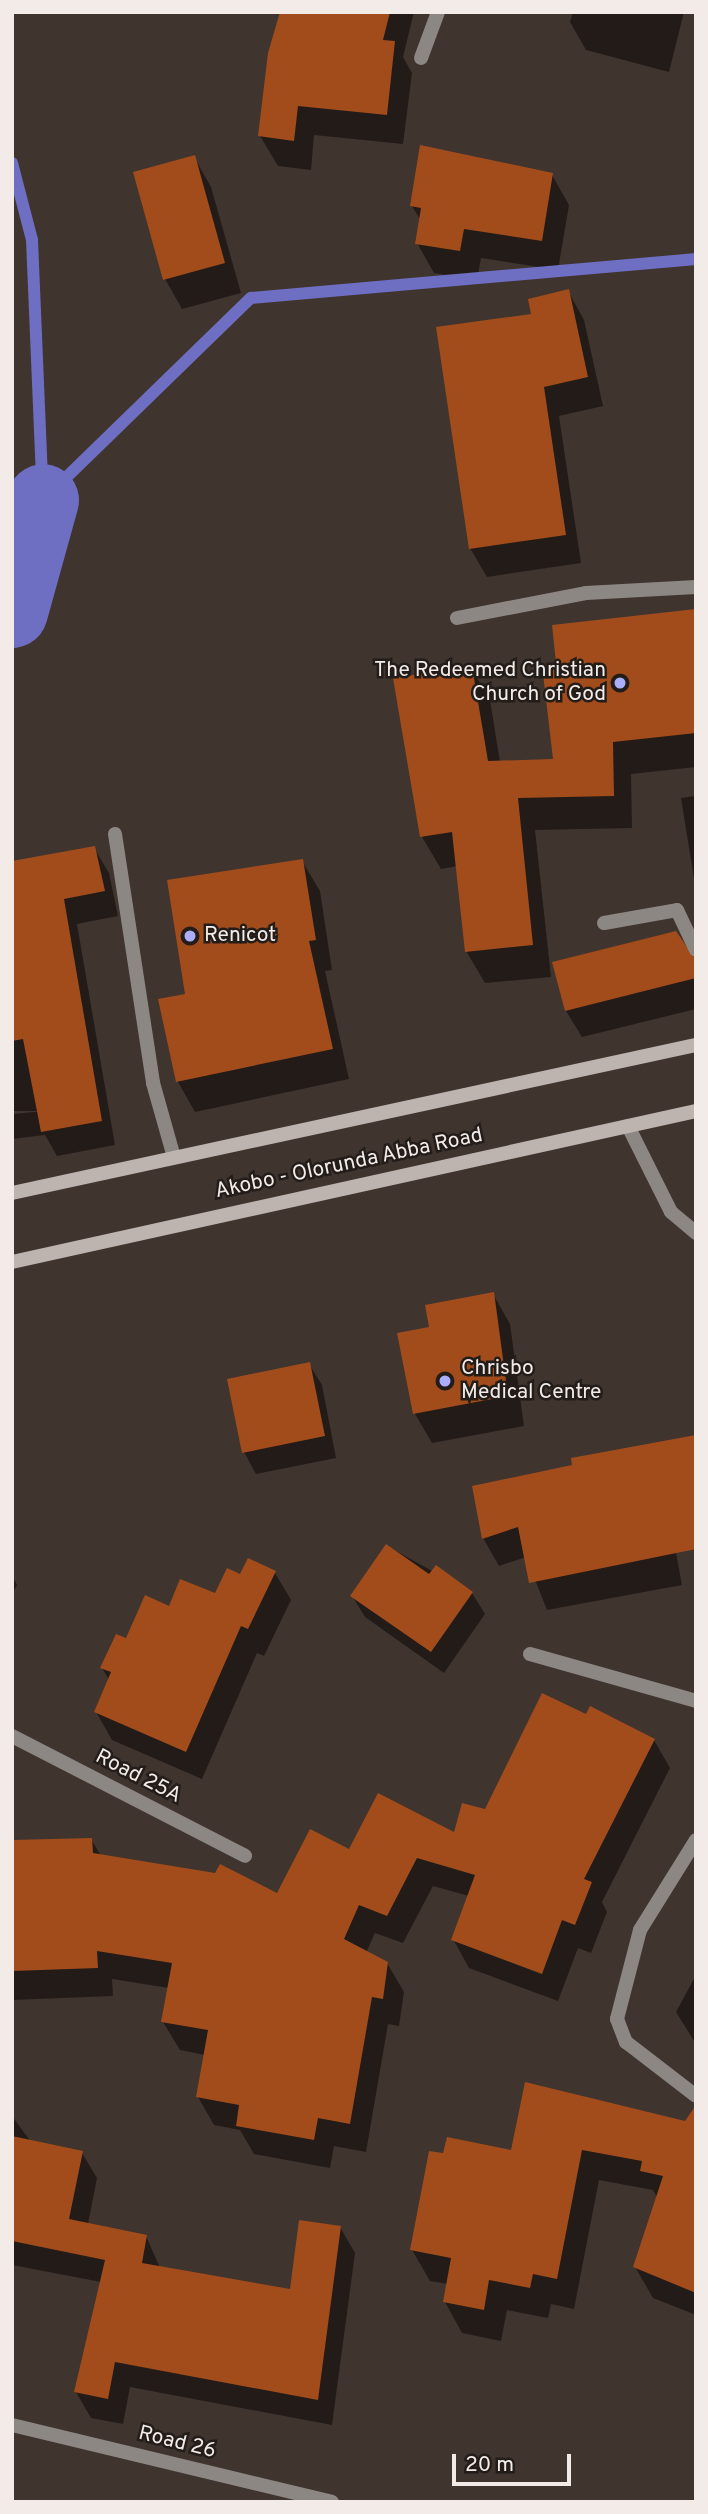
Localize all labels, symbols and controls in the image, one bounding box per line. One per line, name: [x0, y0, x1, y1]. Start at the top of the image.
place label: The Redeemed Christian Church of God: [374, 658, 606, 708]
marker: The Redeemed Christian Church of God: [612, 675, 628, 691]
place label: Renicot: [204, 923, 276, 949]
marker: Renicot: [182, 928, 198, 944]
street label: Akobo - Olorunda Abba Road: [213, 1123, 485, 1205]
place label: Chrisbo Medical Centre: [461, 1356, 601, 1406]
marker: Chrisbo Medical Centre: [435, 1371, 455, 1391]
street label: Road 25A: [91, 1745, 185, 1809]
street label: Road 26: [136, 2421, 218, 2465]
scale bar: [456, 2440, 575, 2484]
text: 20 m: [465, 2452, 514, 2479]

